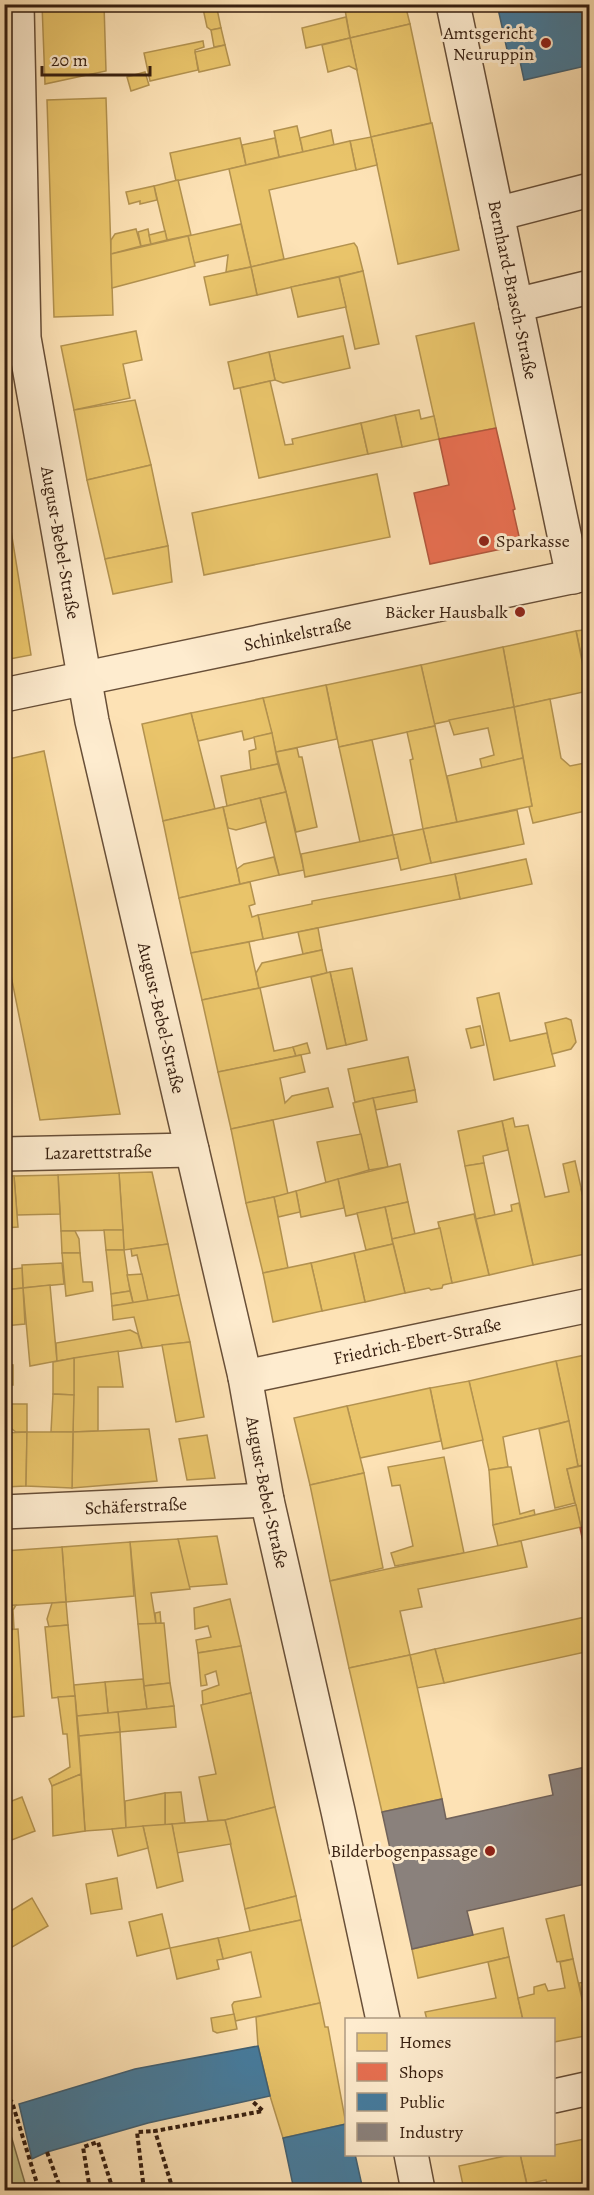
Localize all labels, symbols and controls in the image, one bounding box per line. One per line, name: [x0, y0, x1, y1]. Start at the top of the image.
place label: Amtsgericht Neuruppin: [442, 21, 534, 66]
marker: Amtsgericht Neuruppin: [539, 36, 553, 50]
scale bar: [42, 39, 150, 77]
text: 20 m: [51, 48, 88, 72]
street label: Bernhard-Brasch-Straße: [482, 198, 543, 382]
street label: August-Bebel-Straße: [35, 463, 86, 621]
place label: Sparkasse: [496, 529, 570, 553]
marker: Sparkasse: [477, 534, 491, 548]
place label: Bäcker Hausbalk: [385, 600, 508, 624]
marker: Bäcker Hausbalk: [513, 605, 527, 619]
street label: Schinkelstraße: [242, 611, 354, 657]
street label: August-Bebel-Straße: [132, 939, 191, 1096]
street label: Lazarettstraße: [44, 1139, 152, 1165]
street label: Friedrich-Ebert-Straße: [331, 1312, 503, 1370]
street label: August-Bebel-Straße: [240, 1413, 294, 1571]
street label: Schäferstraße: [84, 1492, 188, 1520]
place label: Bilderbogenpassage: [330, 1839, 478, 1863]
marker: Bilderbogenpassage: [483, 1844, 497, 1858]
legend: [345, 2018, 555, 2156]
text: Homes: [399, 2030, 451, 2054]
text: Shops: [399, 2060, 444, 2084]
text: Public: [399, 2090, 445, 2114]
text: Industry: [399, 2120, 464, 2144]

